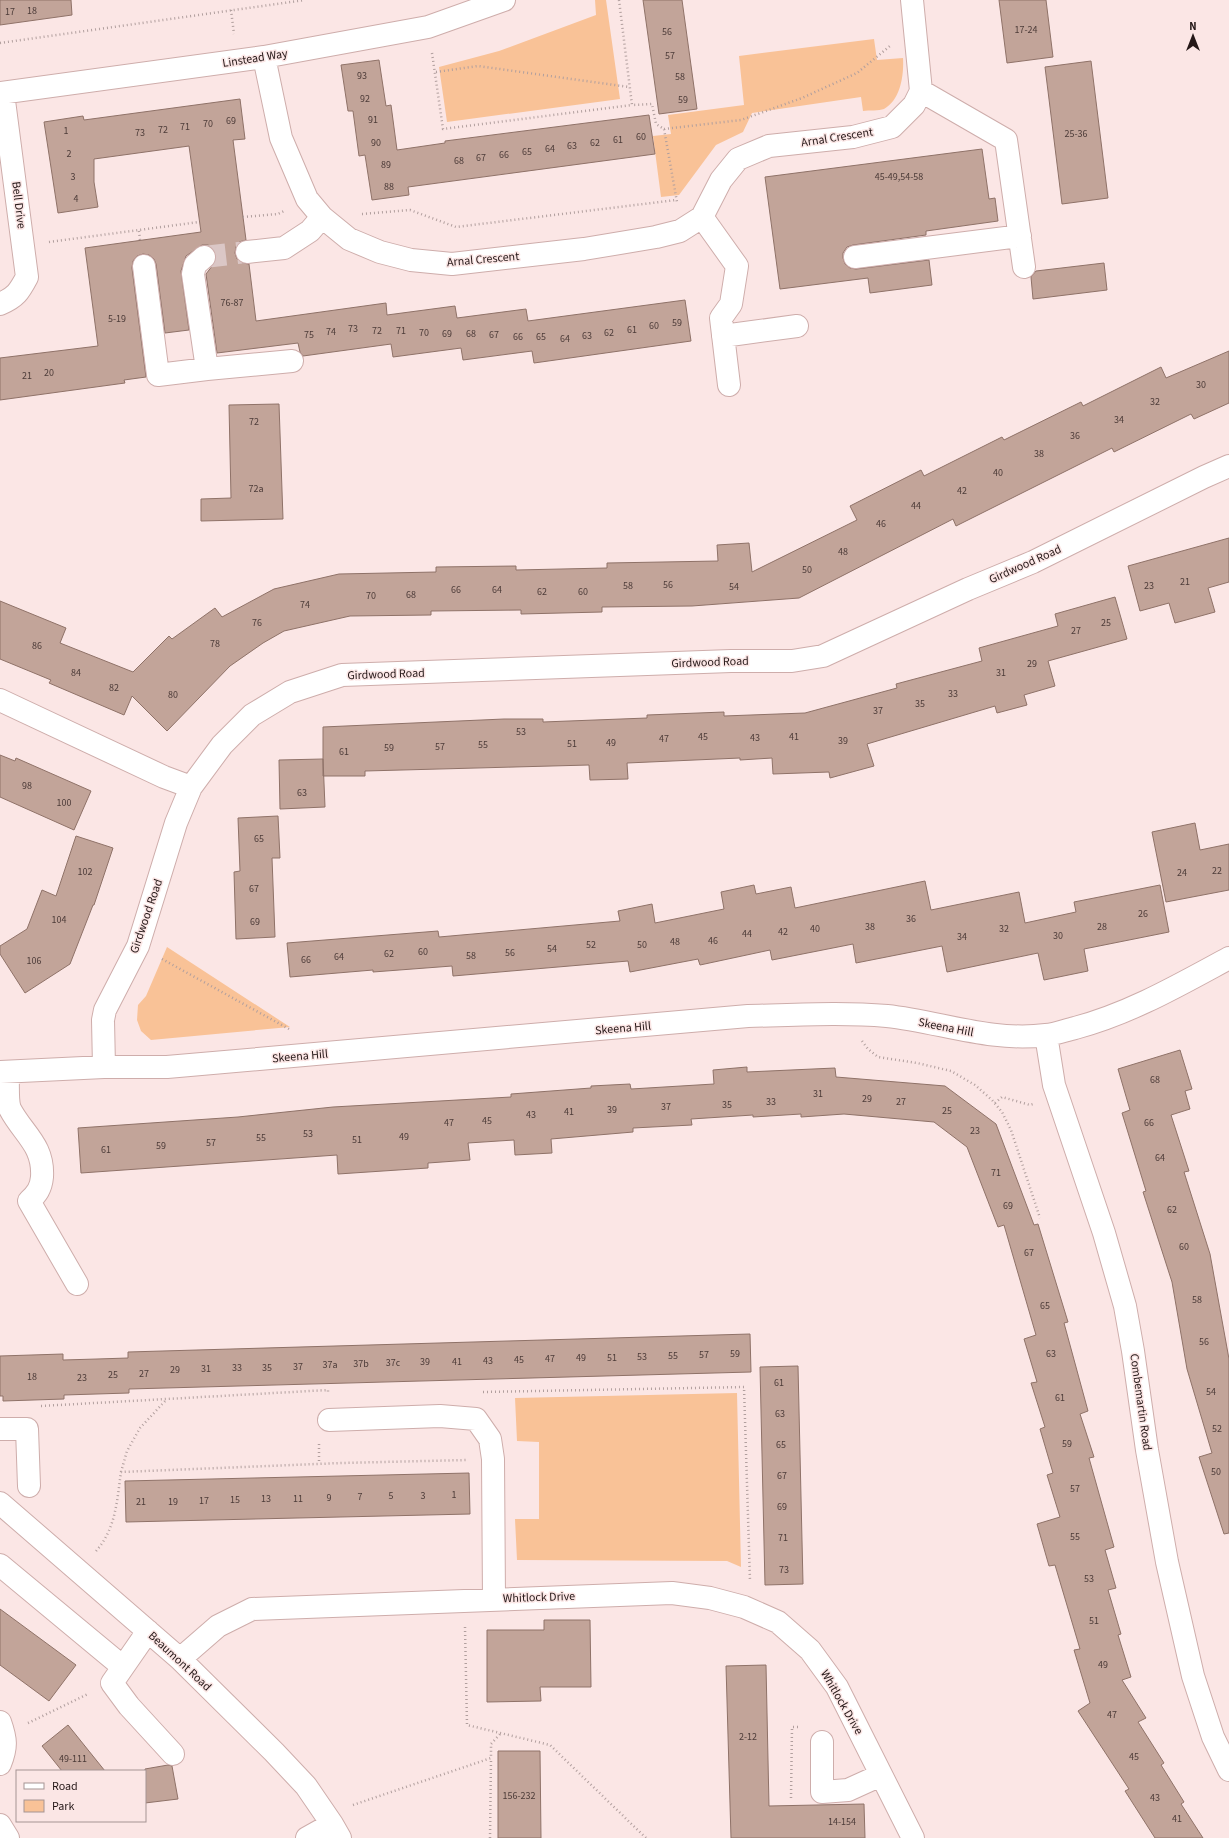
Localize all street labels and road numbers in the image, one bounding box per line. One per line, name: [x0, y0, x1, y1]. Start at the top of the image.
street label: Linstead Way: [221, 45, 289, 72]
street label: Arnal Crescent: [800, 123, 874, 152]
street label: Bell Drive: [7, 180, 30, 230]
street label: Arnal Crescent: [446, 248, 520, 271]
street label: Girdwood Road: [986, 541, 1064, 588]
street label: Girdwood Road: [671, 653, 749, 672]
street label: Girdwood Road: [347, 665, 425, 684]
street label: Girdwood Road: [126, 877, 167, 956]
street label: Skeena Hill: [917, 1014, 975, 1041]
street label: Skeena Hill: [594, 1018, 652, 1039]
street label: Skeena Hill: [271, 1046, 329, 1067]
street label: Combemartin Road: [1125, 1352, 1156, 1452]
street label: Whitlock Drive: [503, 1588, 576, 1607]
street label: Beaumont Road: [144, 1628, 215, 1695]
street label: Whitlock Drive: [816, 1667, 867, 1738]

